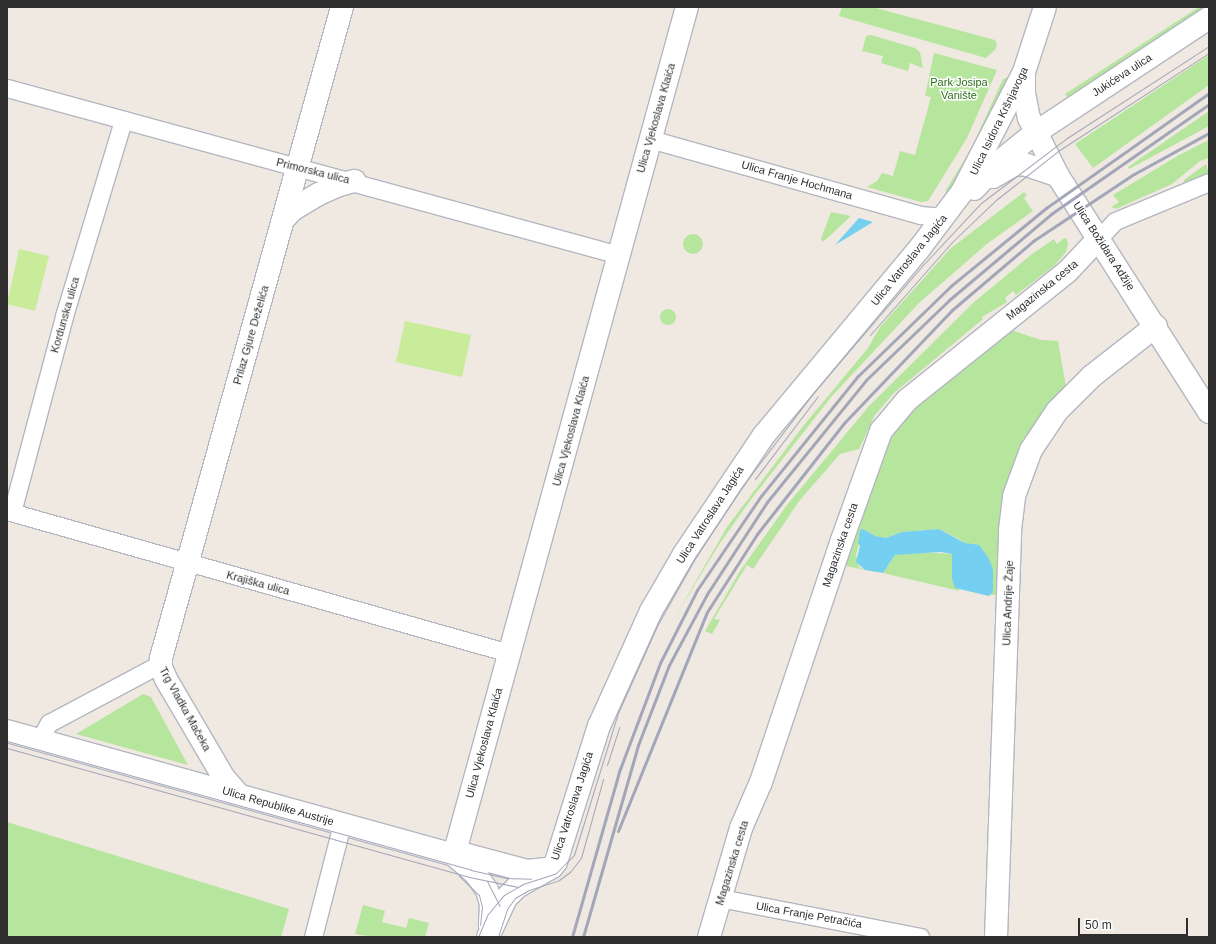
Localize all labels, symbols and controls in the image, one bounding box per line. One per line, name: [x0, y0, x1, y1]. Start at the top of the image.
street label: Jukićeva ulica: [1090, 51, 1154, 99]
street label: Ulica Vjekoslava Klaića: [634, 62, 678, 174]
street label: Ulica Isidora Kršnjavoga: [967, 65, 1031, 177]
park label: Park Josipa Vanište: [930, 76, 988, 102]
street label: Primorska ulica: [275, 156, 351, 186]
street label: Ulica Franje Hochmana: [740, 158, 854, 202]
street label: Ulica Božidara Adžije: [1070, 199, 1138, 293]
street label: Ulica Vatroslava Jagića: [868, 212, 950, 308]
street label: Magazinska cesta: [1004, 257, 1080, 323]
street label: Kordunska ulica: [48, 276, 82, 354]
street label: Prilaz Gjure Deželića: [231, 284, 271, 386]
street label: Ulica Vjekoslava Klaića: [550, 374, 592, 488]
street label: Ulica Vatroslava Jagića: [674, 464, 746, 566]
street label: Magazinska cesta: [819, 501, 861, 589]
street label: Ulica Andrije Žaje: [1000, 560, 1016, 646]
street label: Krajiška ulica: [225, 568, 291, 598]
street label: Trg Vladka Mačeka: [156, 665, 214, 753]
street label: Ulica Vjekoslava Klaića: [463, 686, 505, 800]
street label: Ulica Vatroslava Jagića: [548, 750, 596, 862]
street label: Ulica Republike Austrije: [220, 784, 336, 828]
street label: Magazinska cesta: [713, 819, 751, 907]
street label: Ulica Franje Petračića: [755, 899, 863, 931]
scale bar: [1080, 910, 1190, 936]
text: 50 m: [1085, 918, 1112, 932]

